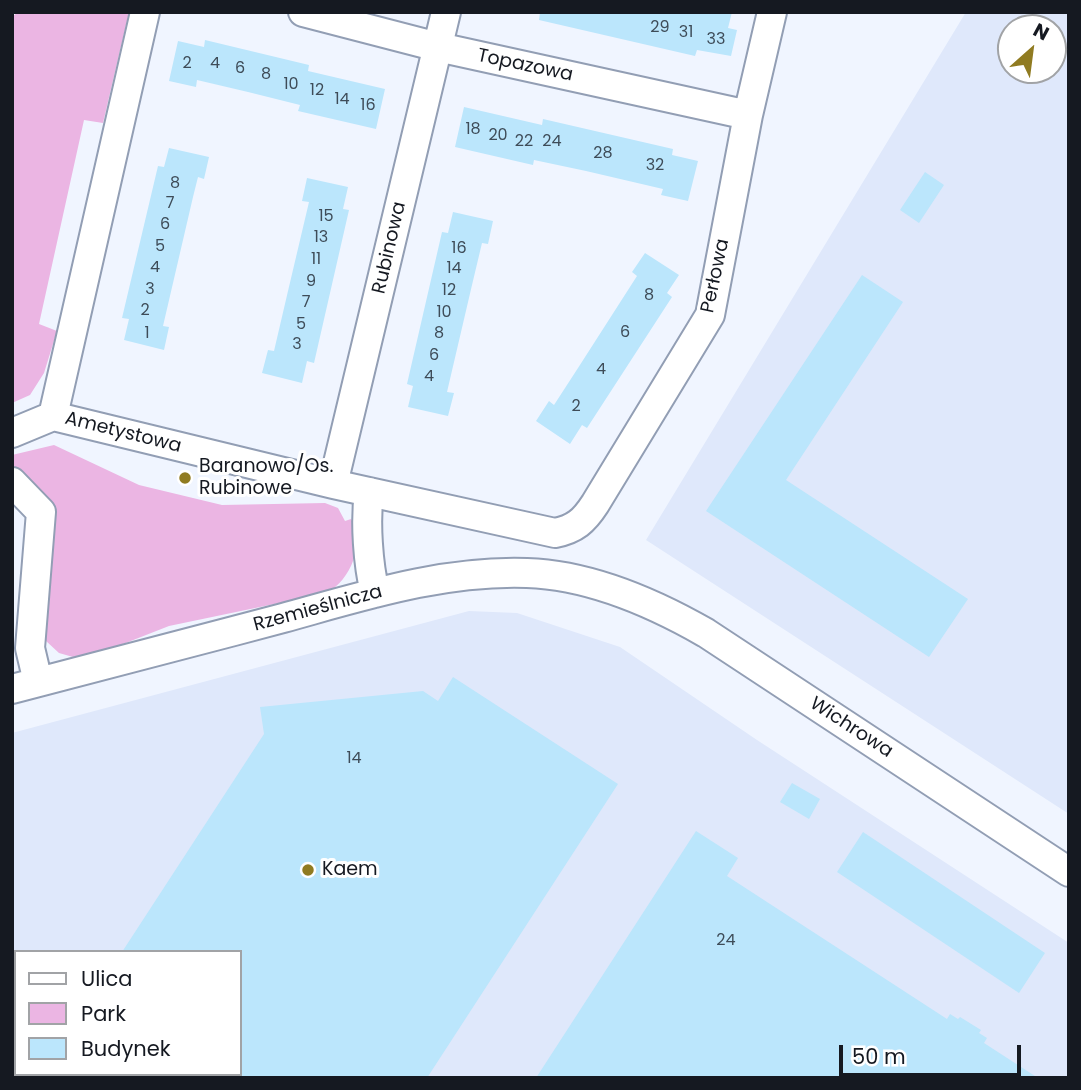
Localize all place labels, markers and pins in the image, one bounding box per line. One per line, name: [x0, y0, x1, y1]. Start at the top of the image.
place label: Baranowo/Os. Rubinowe: [199, 456, 333, 500]
marker: Baranowo/Os. Rubinowe: [177, 470, 193, 486]
place label: Kaem: [322, 859, 378, 881]
marker: Kaem: [300, 862, 316, 878]

